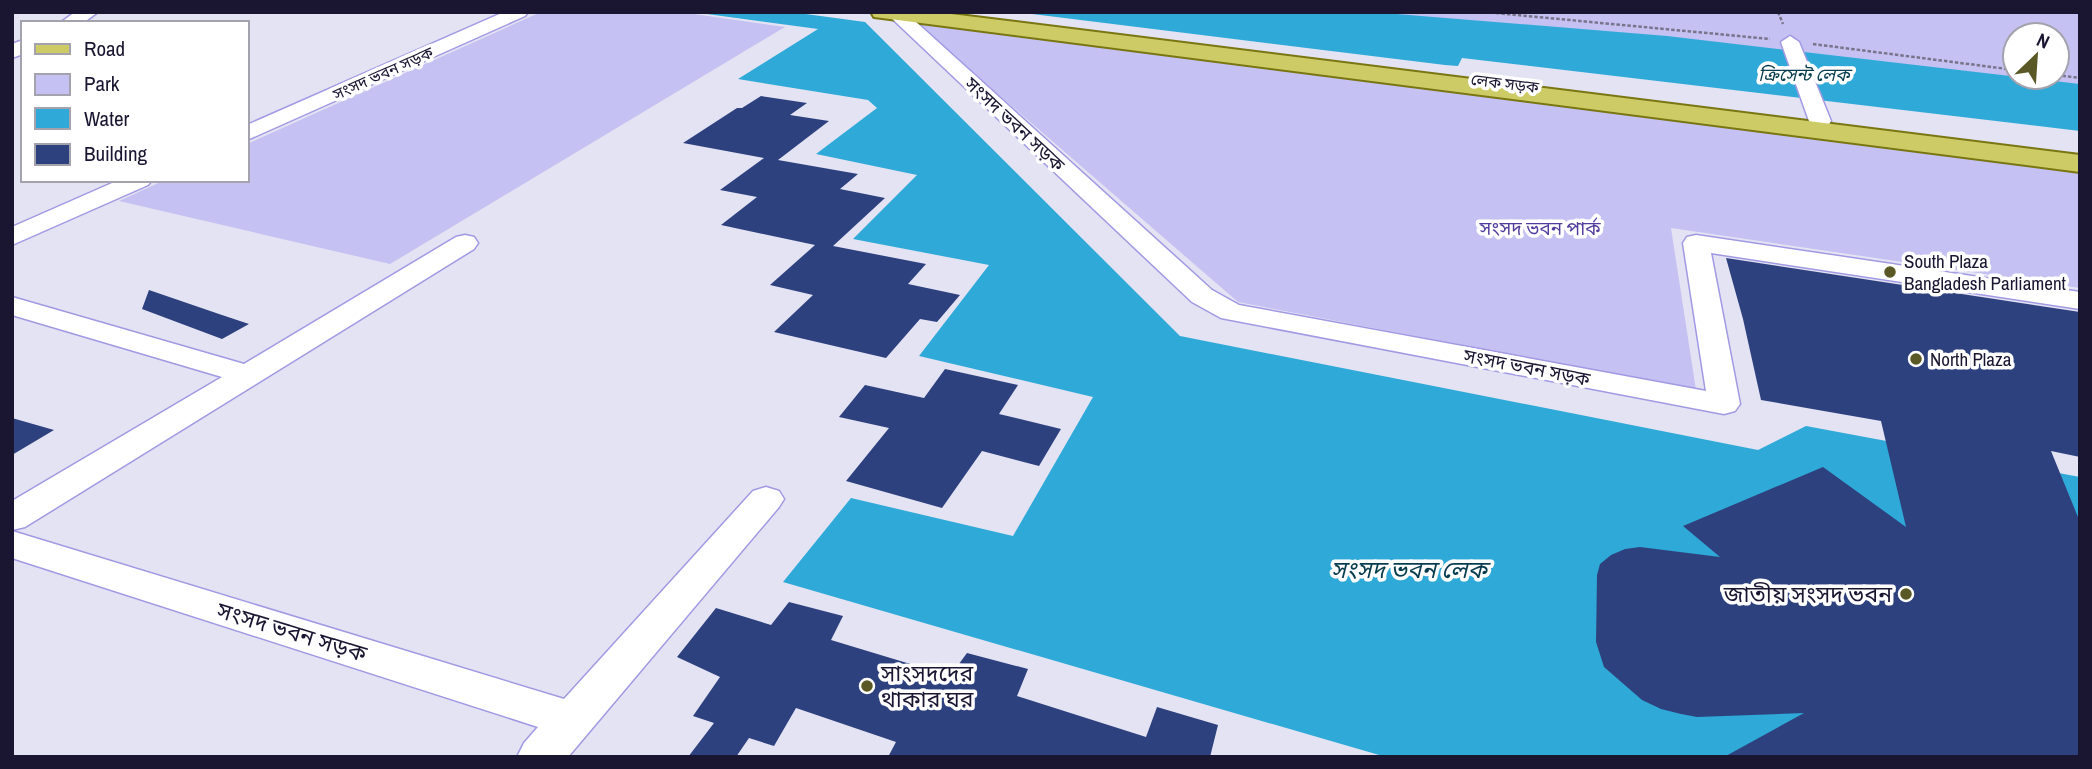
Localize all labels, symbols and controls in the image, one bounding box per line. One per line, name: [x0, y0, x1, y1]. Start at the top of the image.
legend: [21, 21, 248, 182]
north arrow: [2001, 21, 2071, 91]
text: N: [2033, 26, 2054, 55]
text: Road: [84, 34, 125, 63]
street label: সংসদ ভবন সড়ক: [328, 41, 438, 105]
water label: ক্রিসেন্ট লেক: [1758, 62, 1853, 87]
street label: লেক সড়ক: [1470, 68, 1541, 98]
text: Park: [84, 69, 120, 98]
street label: সংসদ ভবন সড়ক: [959, 70, 1071, 178]
text: Water: [84, 104, 130, 133]
text: Building: [84, 139, 148, 168]
park label: সংসদ ভবন পার্ক: [1478, 215, 1601, 241]
place label: South Plaza Bangladesh Parliament: [1904, 248, 2067, 296]
marker: South Plaza Bangladesh Parliament: [1882, 264, 1898, 280]
street label: সংসদ ভবন সড়ক: [1461, 342, 1593, 392]
place label: North Plaza: [1930, 346, 2012, 372]
marker: North Plaza: [1908, 351, 1924, 367]
water label: সংসদ ভবন লেক: [1331, 553, 1492, 585]
place label: জাতীয় সংসদ ভবন: [1723, 578, 1893, 609]
marker: জাতীয় সংসদ ভবন: [1898, 586, 1914, 602]
street label: সংসদ ভবন সড়ক: [213, 594, 371, 669]
place label: সাংসদদের থাকার ঘর: [880, 657, 974, 714]
marker: সাংসদদের থাকার ঘর: [859, 678, 875, 694]

